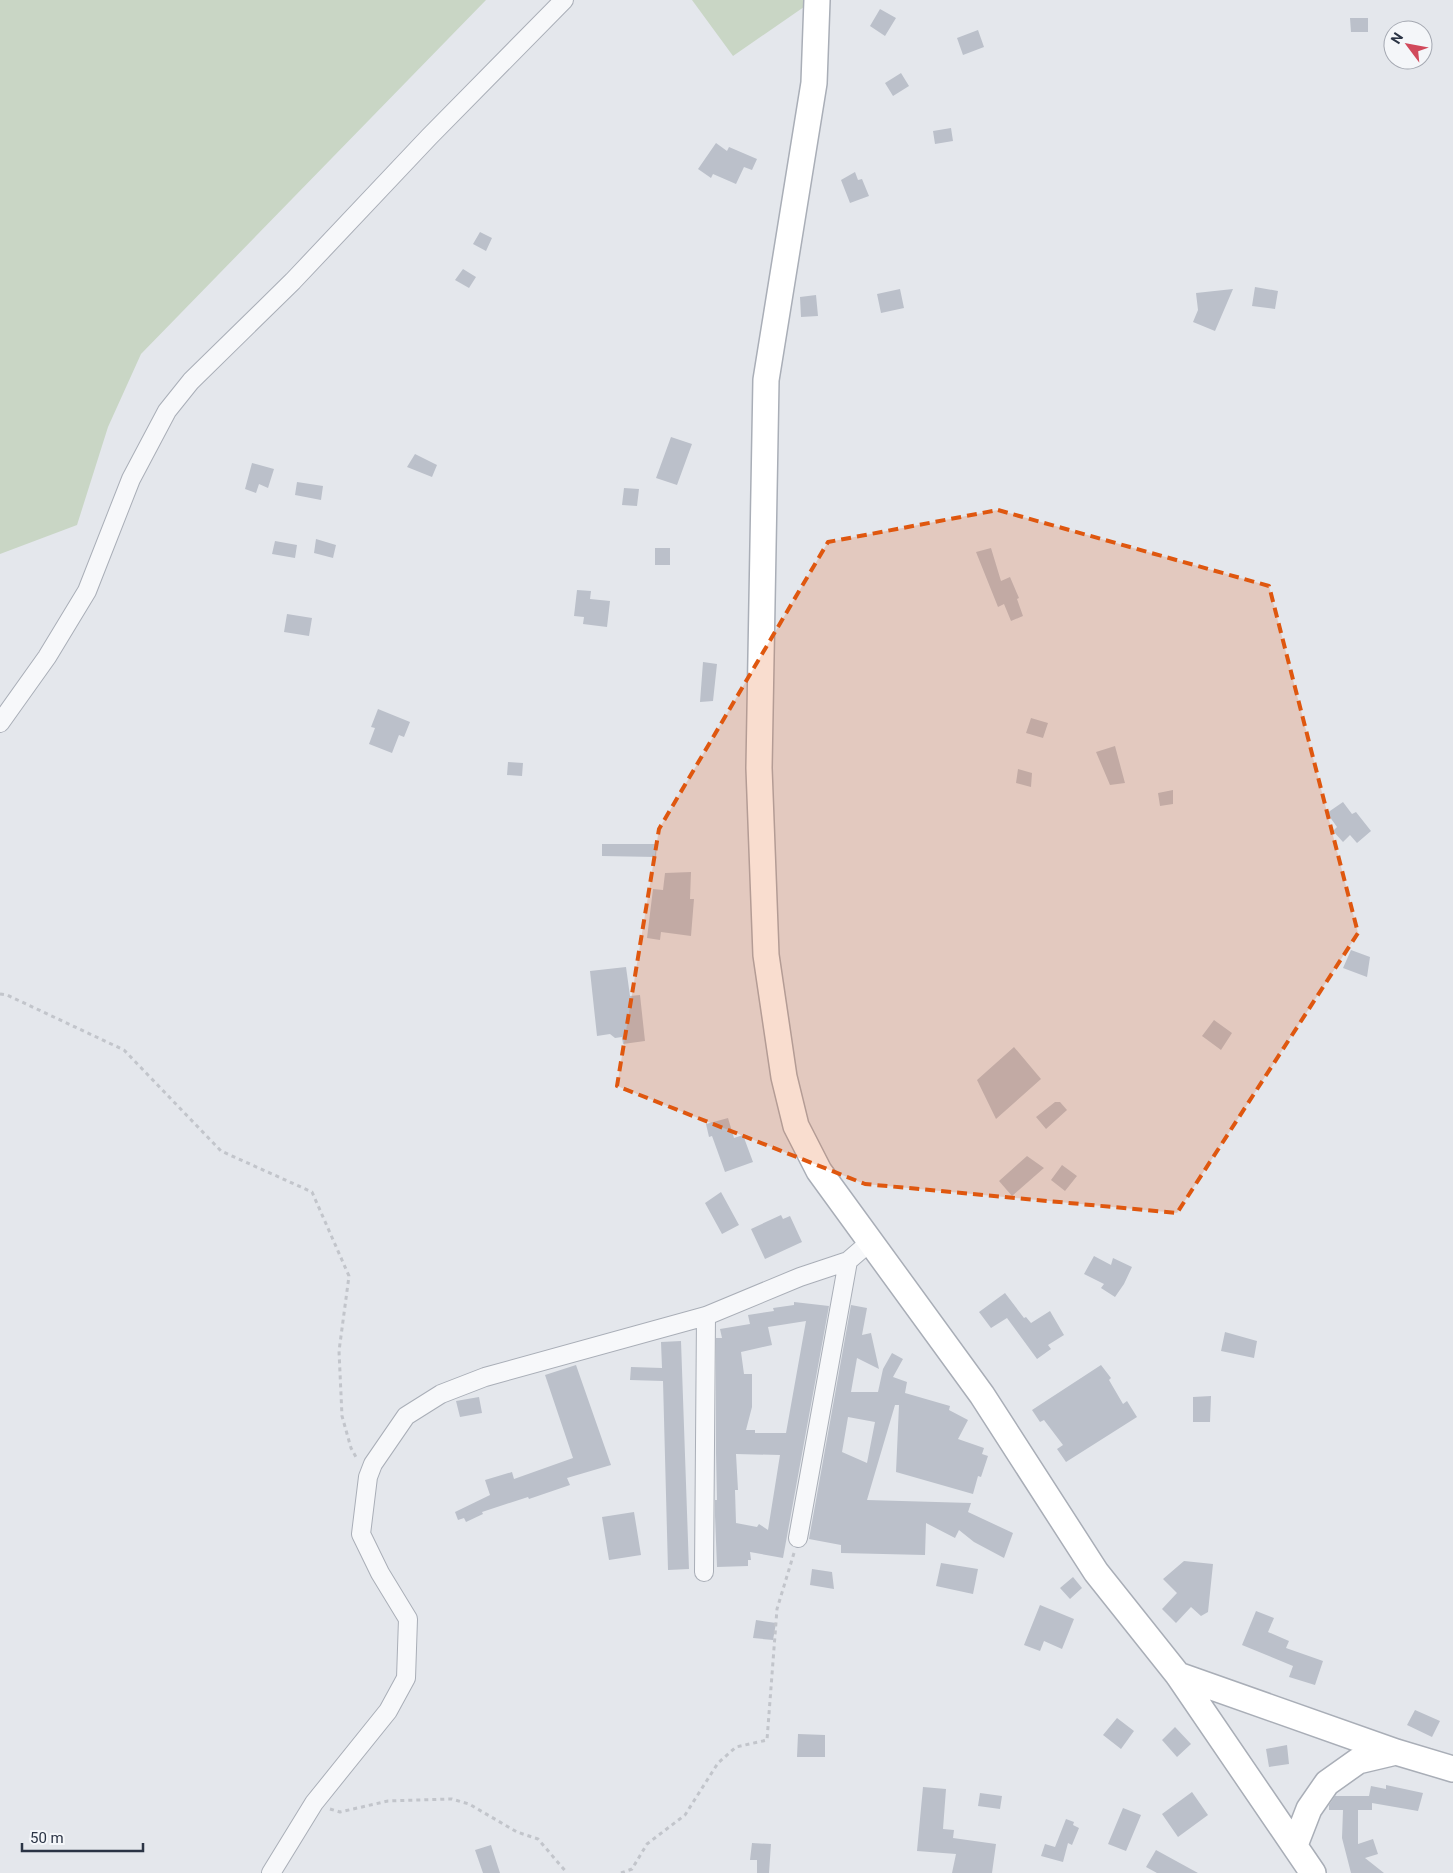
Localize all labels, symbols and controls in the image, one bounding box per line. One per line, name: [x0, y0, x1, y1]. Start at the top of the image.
north arrow: [1383, 20, 1433, 70]
text: N: [1388, 30, 1406, 47]
scale bar: [22, 1820, 144, 1852]
text: 50 m: [30, 1829, 64, 1847]

